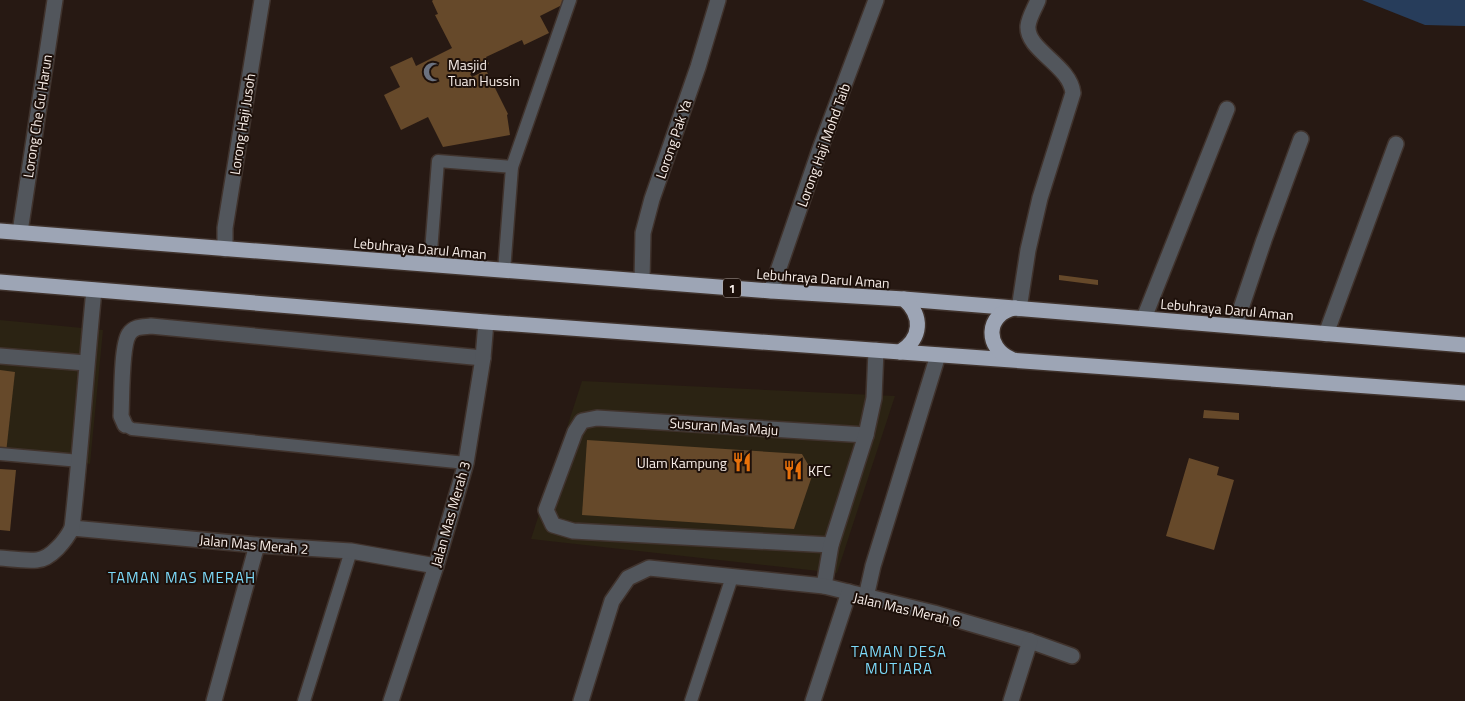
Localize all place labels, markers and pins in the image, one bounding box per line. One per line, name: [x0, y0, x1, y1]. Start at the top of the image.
place label: Masjid Tuan Hussin: [448, 54, 520, 91]
mosque icon: Masjid Tuan Hussin: [422, 61, 444, 83]
restaurant icon: Ulam Kampung: [731, 451, 753, 473]
place label: Ulam Kampung: [637, 452, 727, 473]
restaurant icon: KFC: [782, 459, 804, 481]
place label: KFC: [808, 460, 831, 481]

